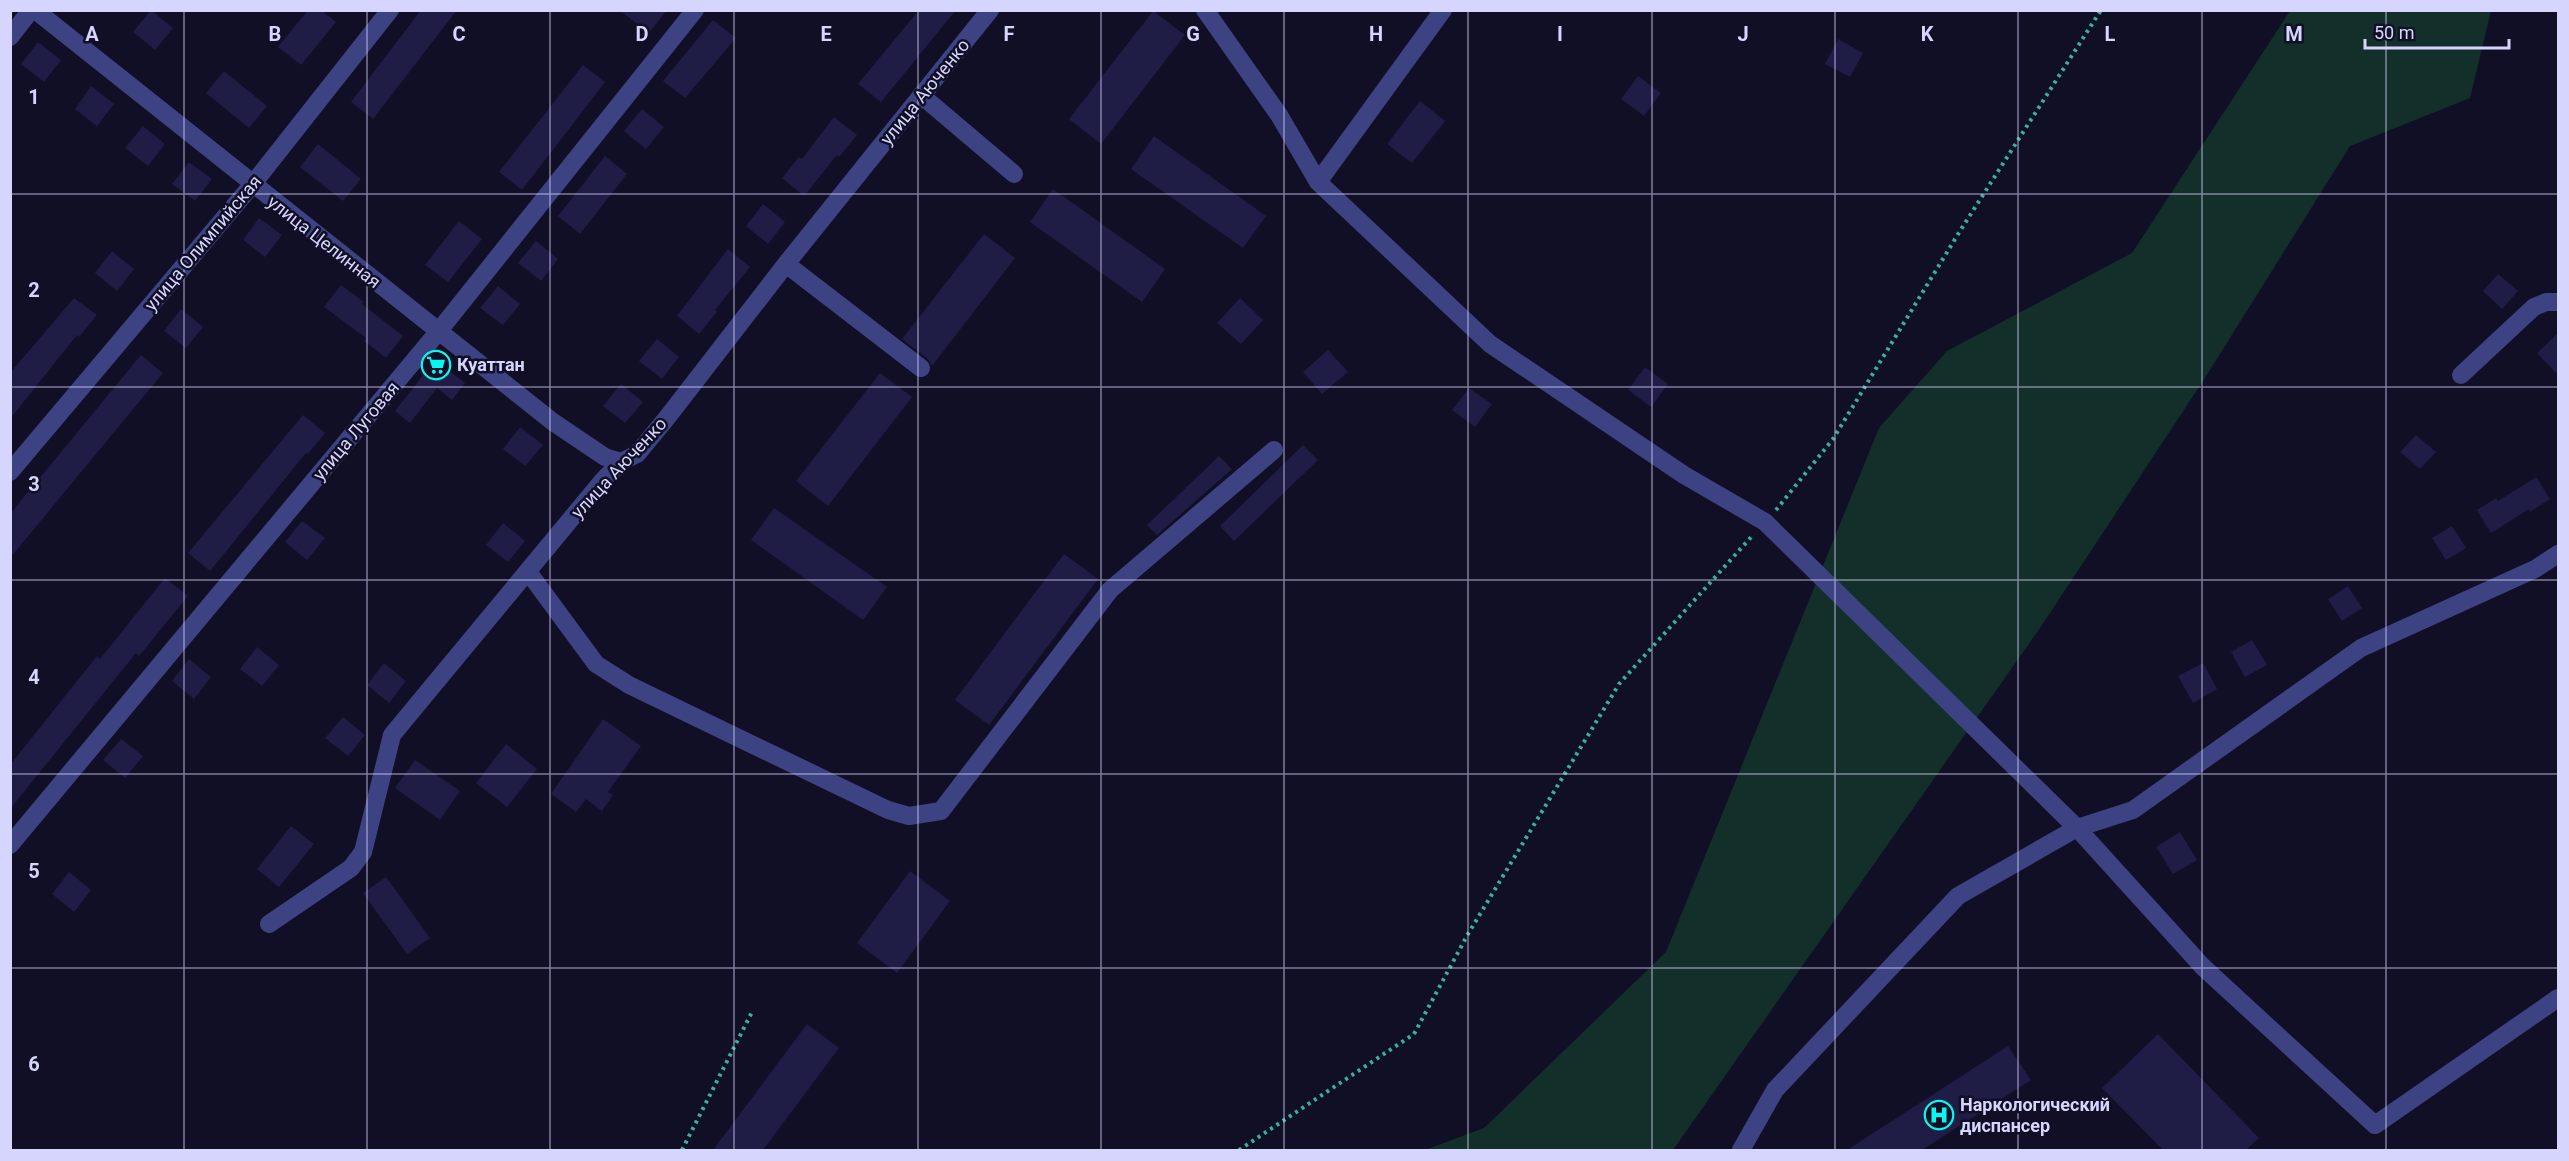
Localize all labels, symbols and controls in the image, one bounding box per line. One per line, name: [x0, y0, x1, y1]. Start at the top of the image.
scale bar: [2365, 12, 2509, 50]
text: A: [85, 22, 99, 46]
text: B: [269, 22, 281, 46]
text: C: [452, 22, 466, 46]
text: D: [636, 22, 649, 46]
text: E: [820, 22, 832, 46]
text: F: [1004, 22, 1015, 46]
text: G: [1186, 22, 1200, 46]
text: H: [1369, 22, 1383, 46]
text: I: [1557, 22, 1563, 46]
text: J: [1737, 22, 1749, 46]
text: K: [1921, 22, 1934, 46]
text: L: [2105, 22, 2116, 46]
text: M: [2285, 22, 2303, 46]
text: 50 m: [2374, 22, 2414, 43]
street label: улица Аюченко: [876, 35, 974, 149]
text: 1: [28, 85, 40, 109]
street label: улица Олимпийская: [140, 171, 265, 315]
street label: улица Целинная: [264, 191, 385, 292]
text: 2: [28, 278, 40, 302]
supermarket icon: Куаттан: [420, 349, 452, 381]
place label: Куаттан: [457, 354, 525, 375]
street label: улица Луговая: [308, 377, 403, 484]
street label: улица Аюченко: [567, 413, 671, 522]
text: 3: [28, 472, 40, 496]
text: 4: [28, 665, 40, 689]
text: 5: [28, 859, 40, 883]
text: 6: [28, 1052, 40, 1076]
place label: Наркологический диспансер: [1960, 1094, 2110, 1136]
hospital icon: Наркологический диспансер: [1923, 1099, 1955, 1131]

